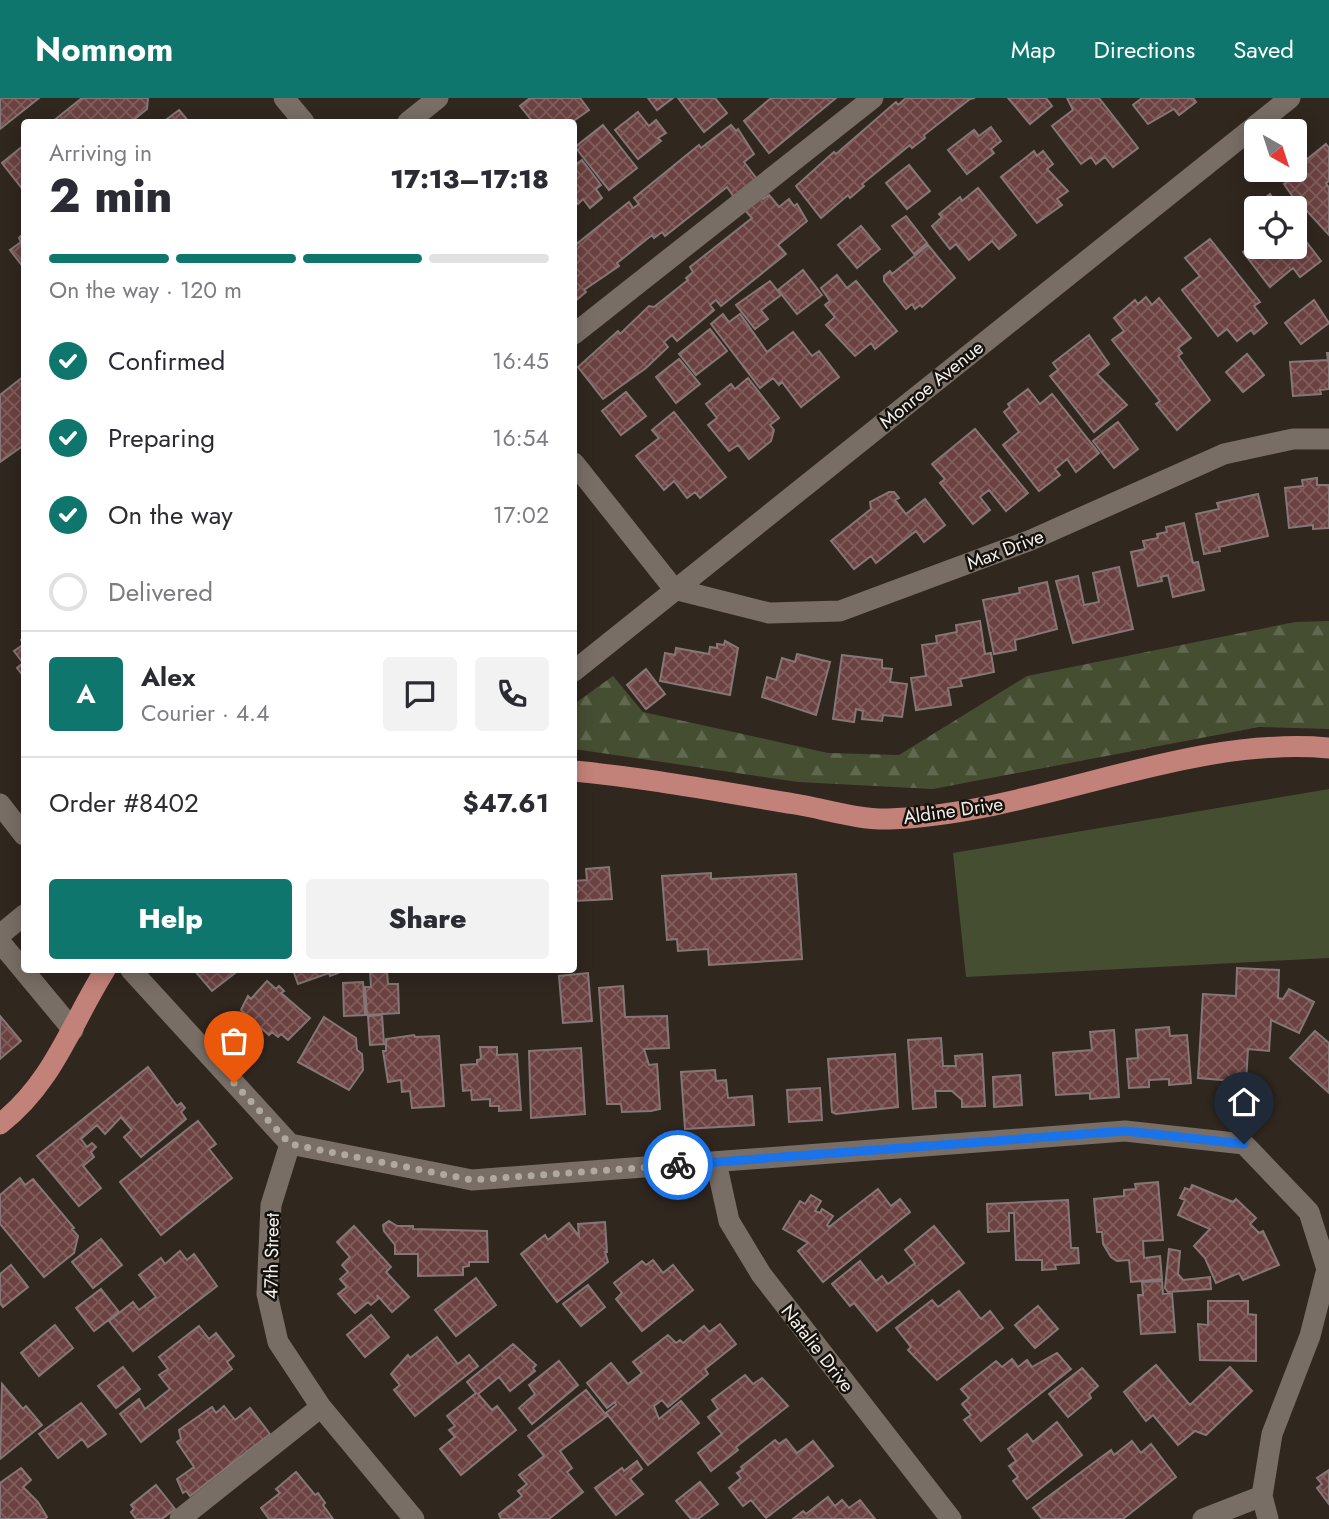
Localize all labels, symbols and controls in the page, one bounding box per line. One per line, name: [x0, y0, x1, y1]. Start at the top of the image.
text: Nomnom: [35, 26, 173, 73]
text: Map: [1011, 32, 1056, 67]
text: Directions: [1094, 32, 1195, 67]
text: Saved: [1233, 32, 1294, 67]
north arrow: [1244, 119, 1307, 182]
map controls: [1244, 119, 1307, 259]
text: Arriving in: [49, 136, 152, 170]
text: 17:13–17:18: [390, 160, 549, 198]
text: 2 min: [49, 163, 173, 229]
button: locate: [1244, 196, 1307, 259]
text: On the way · 120 m: [49, 273, 242, 307]
street label: Monroe Avenue: [873, 334, 989, 435]
icon: check: [49, 342, 87, 380]
text: Confirmed: [108, 342, 225, 380]
text: 16:45: [492, 344, 549, 378]
icon: check: [49, 419, 87, 457]
text: Preparing: [108, 419, 215, 457]
text: 16:54: [492, 421, 549, 455]
icon: check: [49, 496, 87, 534]
text: On the way: [108, 496, 233, 534]
text: 17:02: [493, 498, 549, 532]
street label: Max Drive: [963, 522, 1048, 576]
text: Delivered: [108, 573, 213, 611]
button: chat: [383, 657, 457, 731]
button: phone: [475, 657, 549, 731]
text: Alex: [141, 658, 195, 696]
text: A: [76, 675, 96, 713]
text: Courier · 4.4: [141, 696, 269, 730]
text: Order #8402: [49, 784, 199, 822]
text: $47.61: [463, 784, 549, 822]
street label: Aldine Drive: [901, 790, 1005, 831]
button: Help: [49, 879, 292, 959]
button: Share: [306, 879, 549, 959]
pin: [204, 1011, 264, 1083]
icon: bag: [215, 1022, 253, 1060]
pin: [1214, 1072, 1274, 1144]
icon: home: [1225, 1083, 1263, 1121]
courier: [643, 1130, 713, 1200]
icon: bike: [659, 1146, 697, 1184]
street label: 47th Street: [257, 1212, 286, 1300]
street label: Natalie Drive: [775, 1299, 861, 1398]

